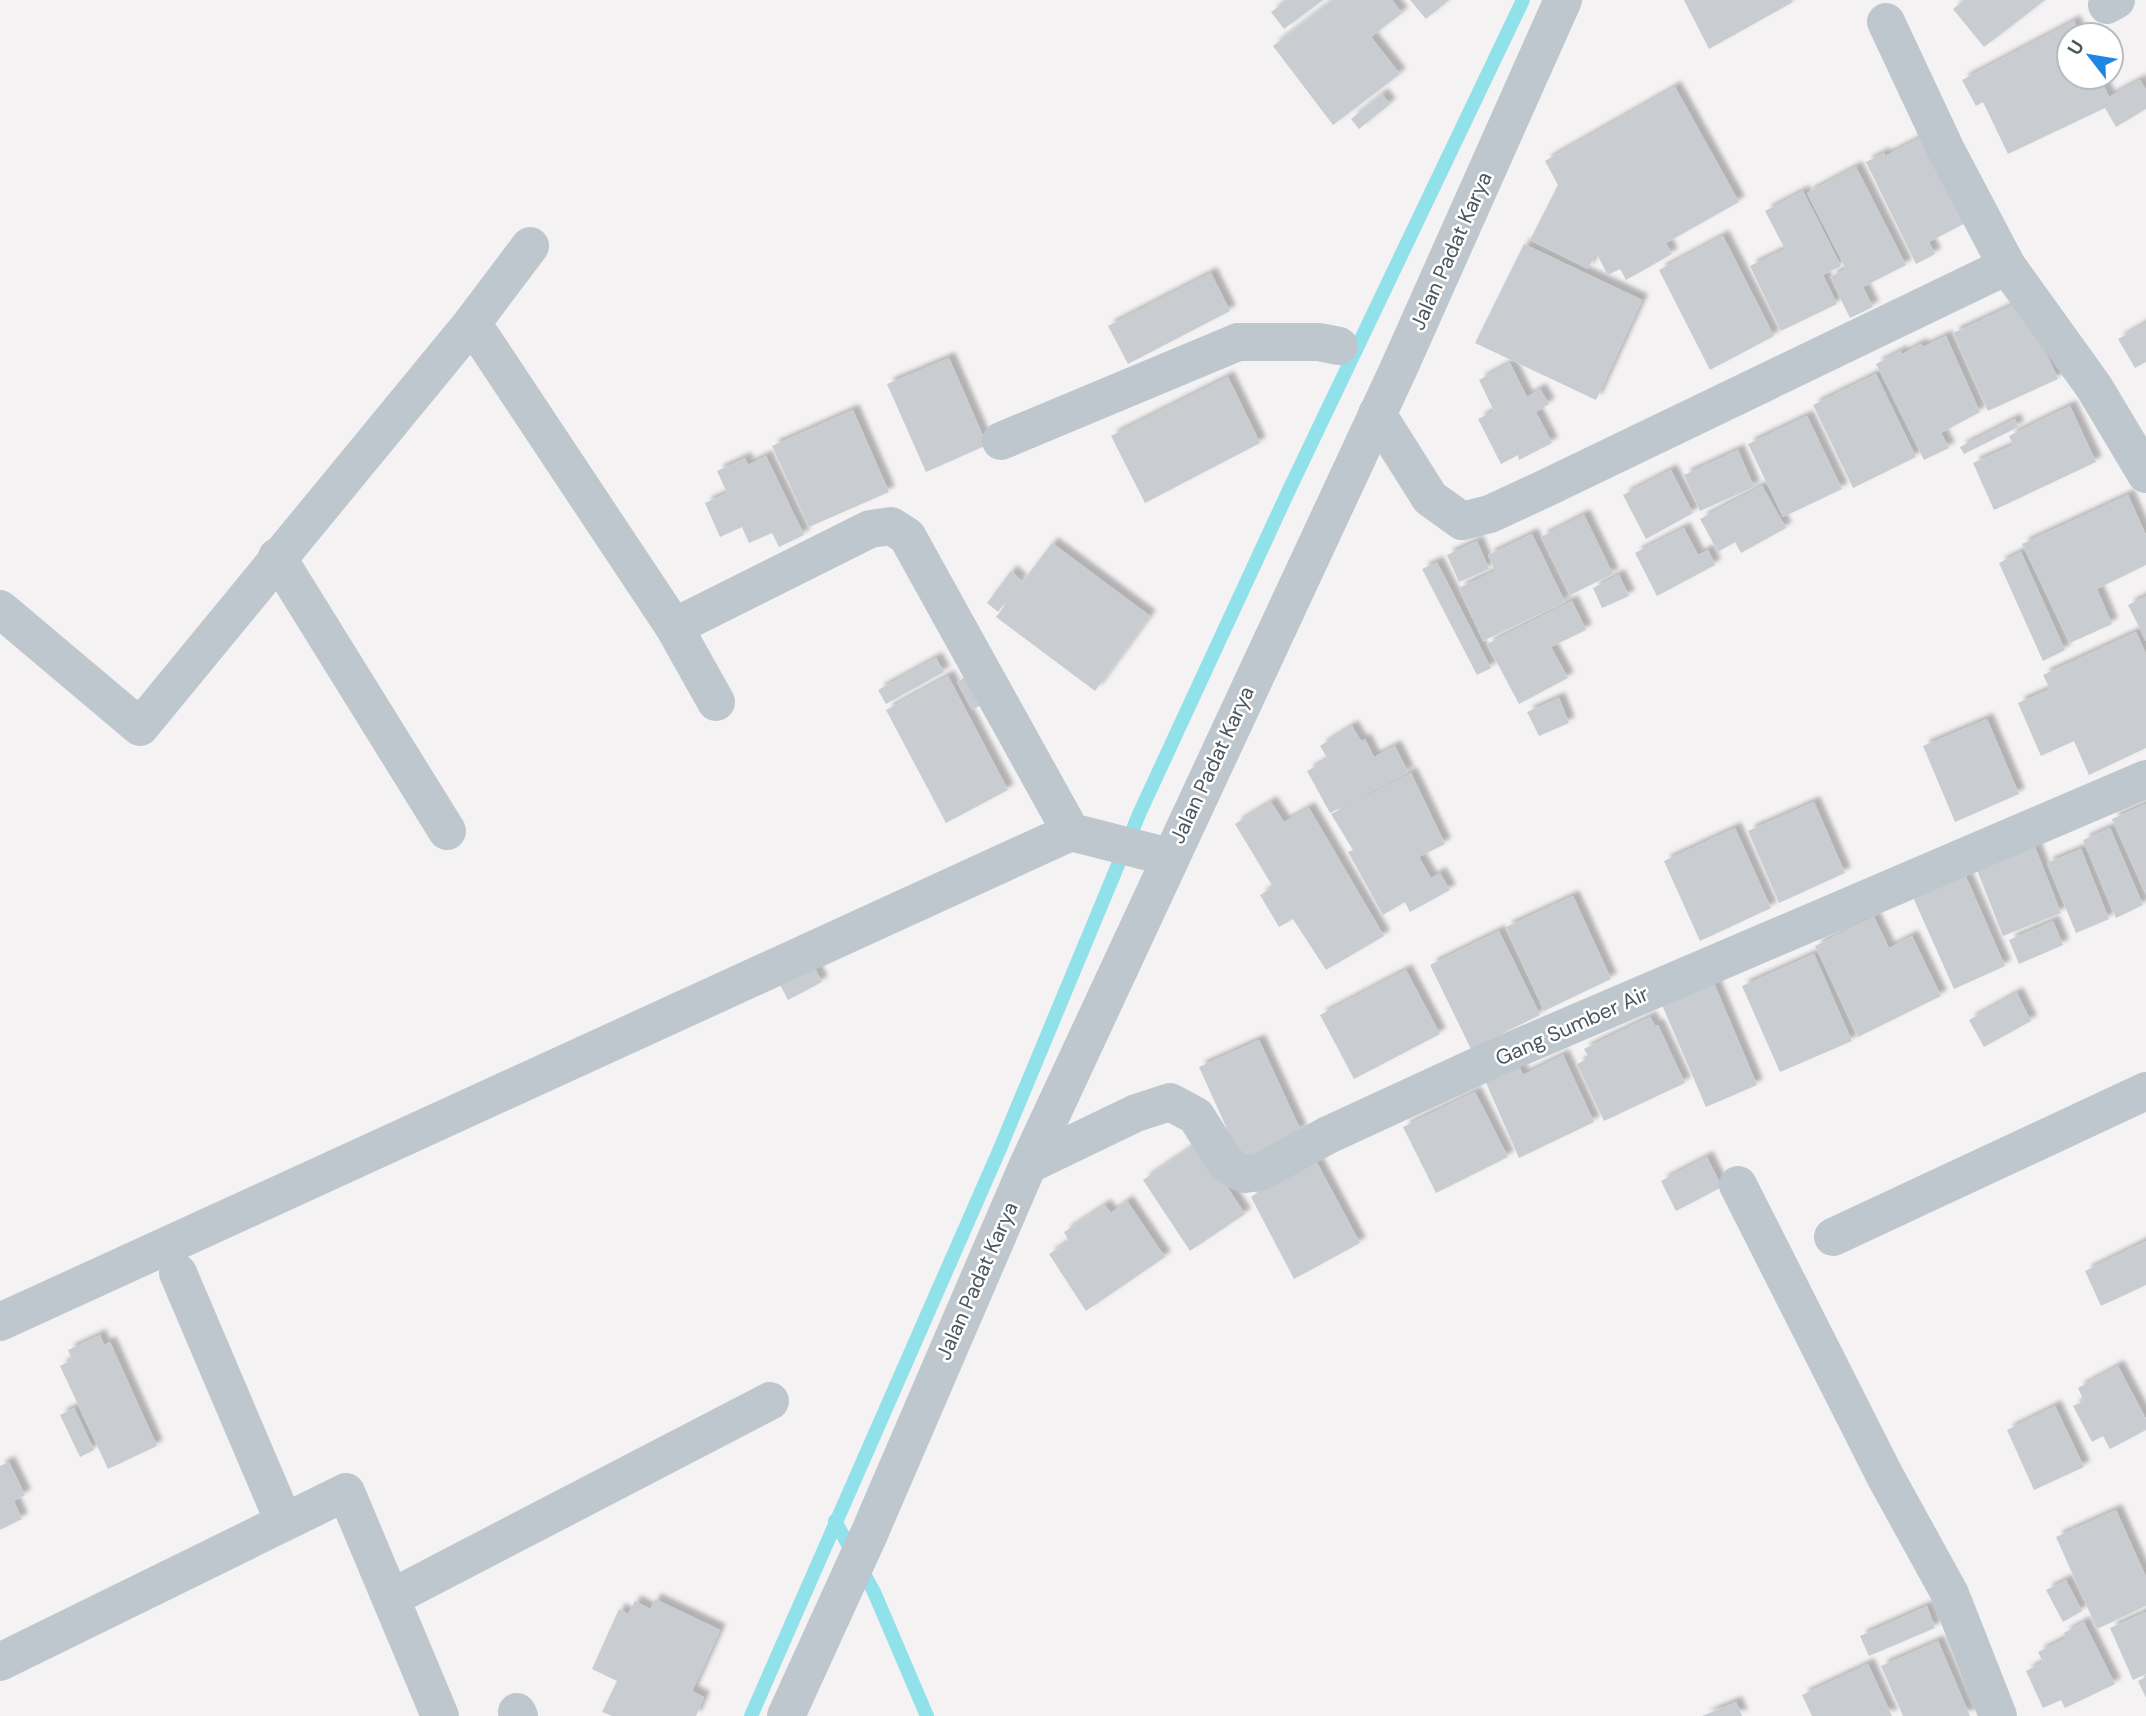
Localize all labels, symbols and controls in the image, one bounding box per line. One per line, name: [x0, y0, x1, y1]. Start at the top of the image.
north arrow: [2055, 21, 2125, 91]
text: U: [2062, 35, 2090, 60]
street label: Jalan Padat Karya: [1404, 167, 1498, 335]
street label: Jalan Padat Karya: [1163, 682, 1261, 848]
street label: Gang Sumber Air: [1491, 980, 1653, 1072]
street label: Jalan Padat Karya: [930, 1197, 1024, 1365]

